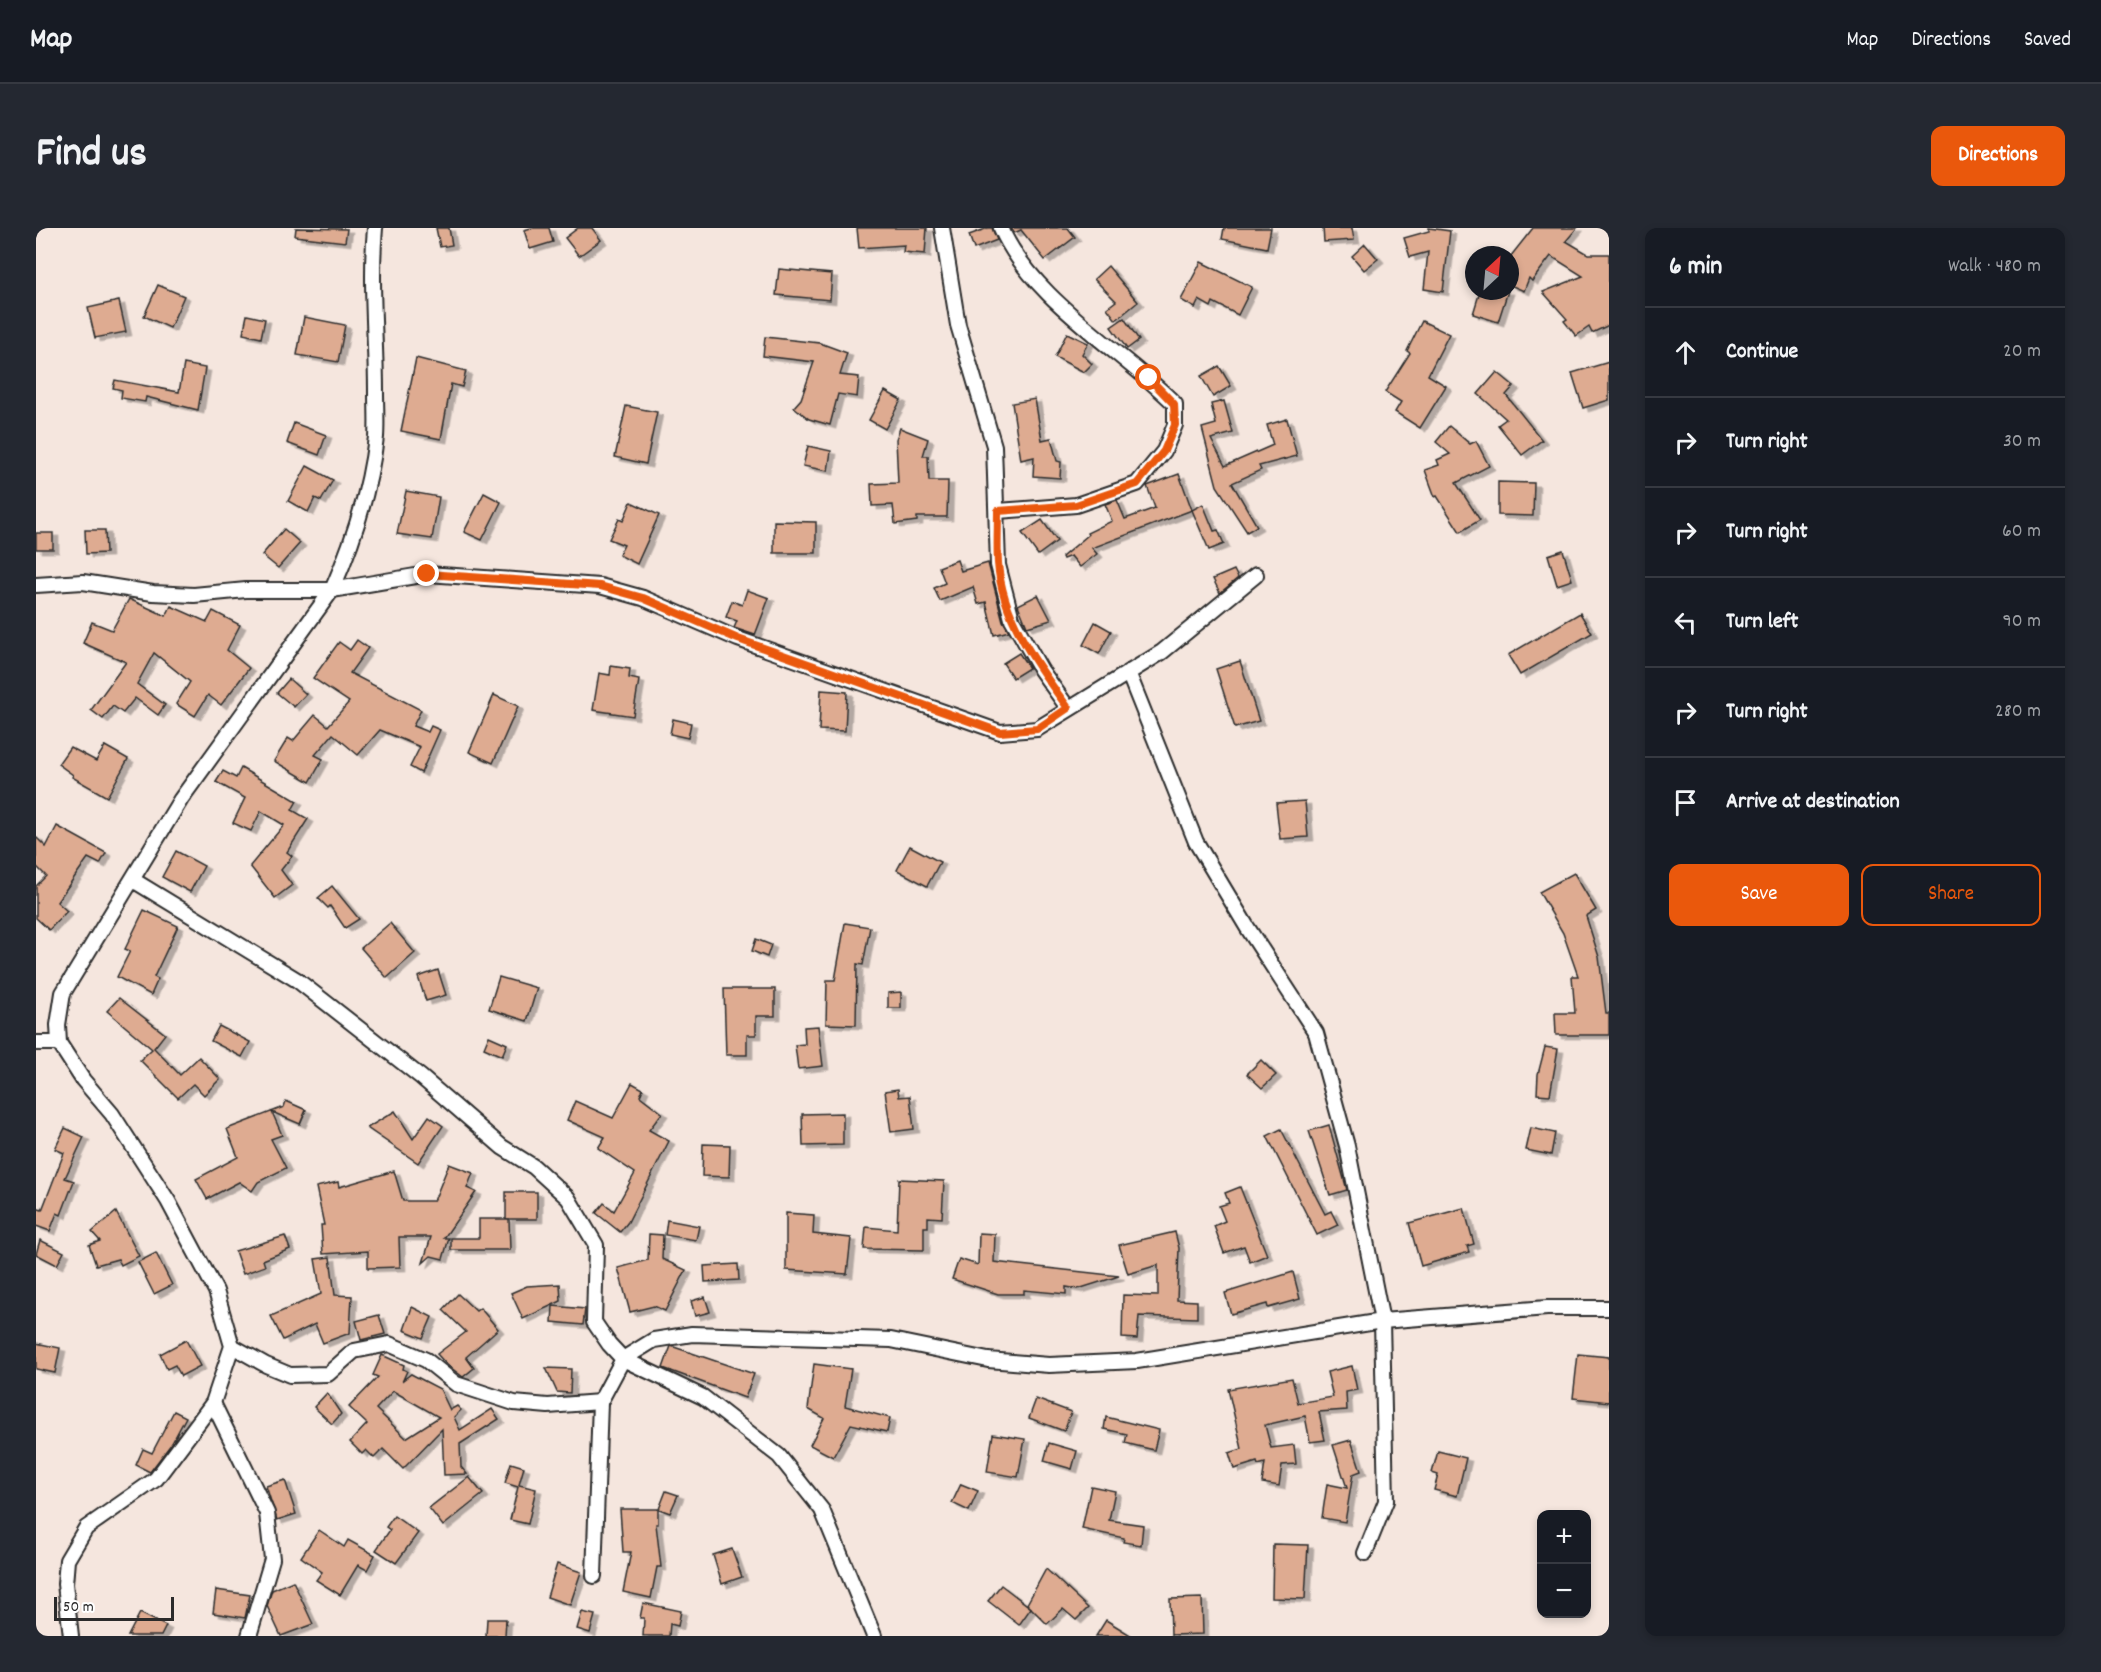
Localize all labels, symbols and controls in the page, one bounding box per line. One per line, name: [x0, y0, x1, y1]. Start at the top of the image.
text: Map: [30, 21, 72, 61]
text: Map: [1847, 26, 1878, 56]
text: Directions: [1911, 26, 1991, 56]
text: Saved: [2024, 26, 2071, 56]
text: Find us: [36, 126, 147, 186]
button: Directions: [1931, 126, 2065, 186]
north arrow: [1465, 246, 1519, 300]
text: 6 min: [1669, 249, 1722, 286]
text: Walk · 480 m: [1948, 253, 2041, 281]
icon: ahead: [1669, 336, 1702, 369]
text: Continue: [1726, 337, 1798, 368]
text: 20 m: [2003, 338, 2041, 366]
route start: [1135, 364, 1161, 390]
icon: right: [1669, 426, 1702, 459]
text: Turn right: [1726, 427, 1808, 458]
text: 30 m: [2003, 428, 2041, 456]
icon: right: [1669, 516, 1702, 549]
text: Turn right: [1726, 517, 1808, 548]
text: 60 m: [2002, 518, 2041, 546]
route end: [413, 560, 439, 586]
icon: left: [1669, 606, 1702, 639]
text: Turn left: [1726, 607, 1798, 638]
text: 90 m: [2003, 608, 2041, 636]
icon: right: [1669, 696, 1702, 729]
text: Turn right: [1726, 697, 1808, 728]
text: 280 m: [1995, 698, 2041, 726]
icon: arrive: [1669, 786, 1702, 819]
text: Arrive at destination: [1726, 787, 1900, 818]
button: Save: [1669, 864, 1849, 926]
button: Share: [1861, 864, 2041, 926]
map controls: [1537, 1510, 1591, 1618]
button: +: [1537, 1510, 1591, 1564]
button: −: [1537, 1564, 1591, 1618]
scale bar: [54, 1594, 174, 1622]
text: 50 m: [63, 1596, 94, 1619]

